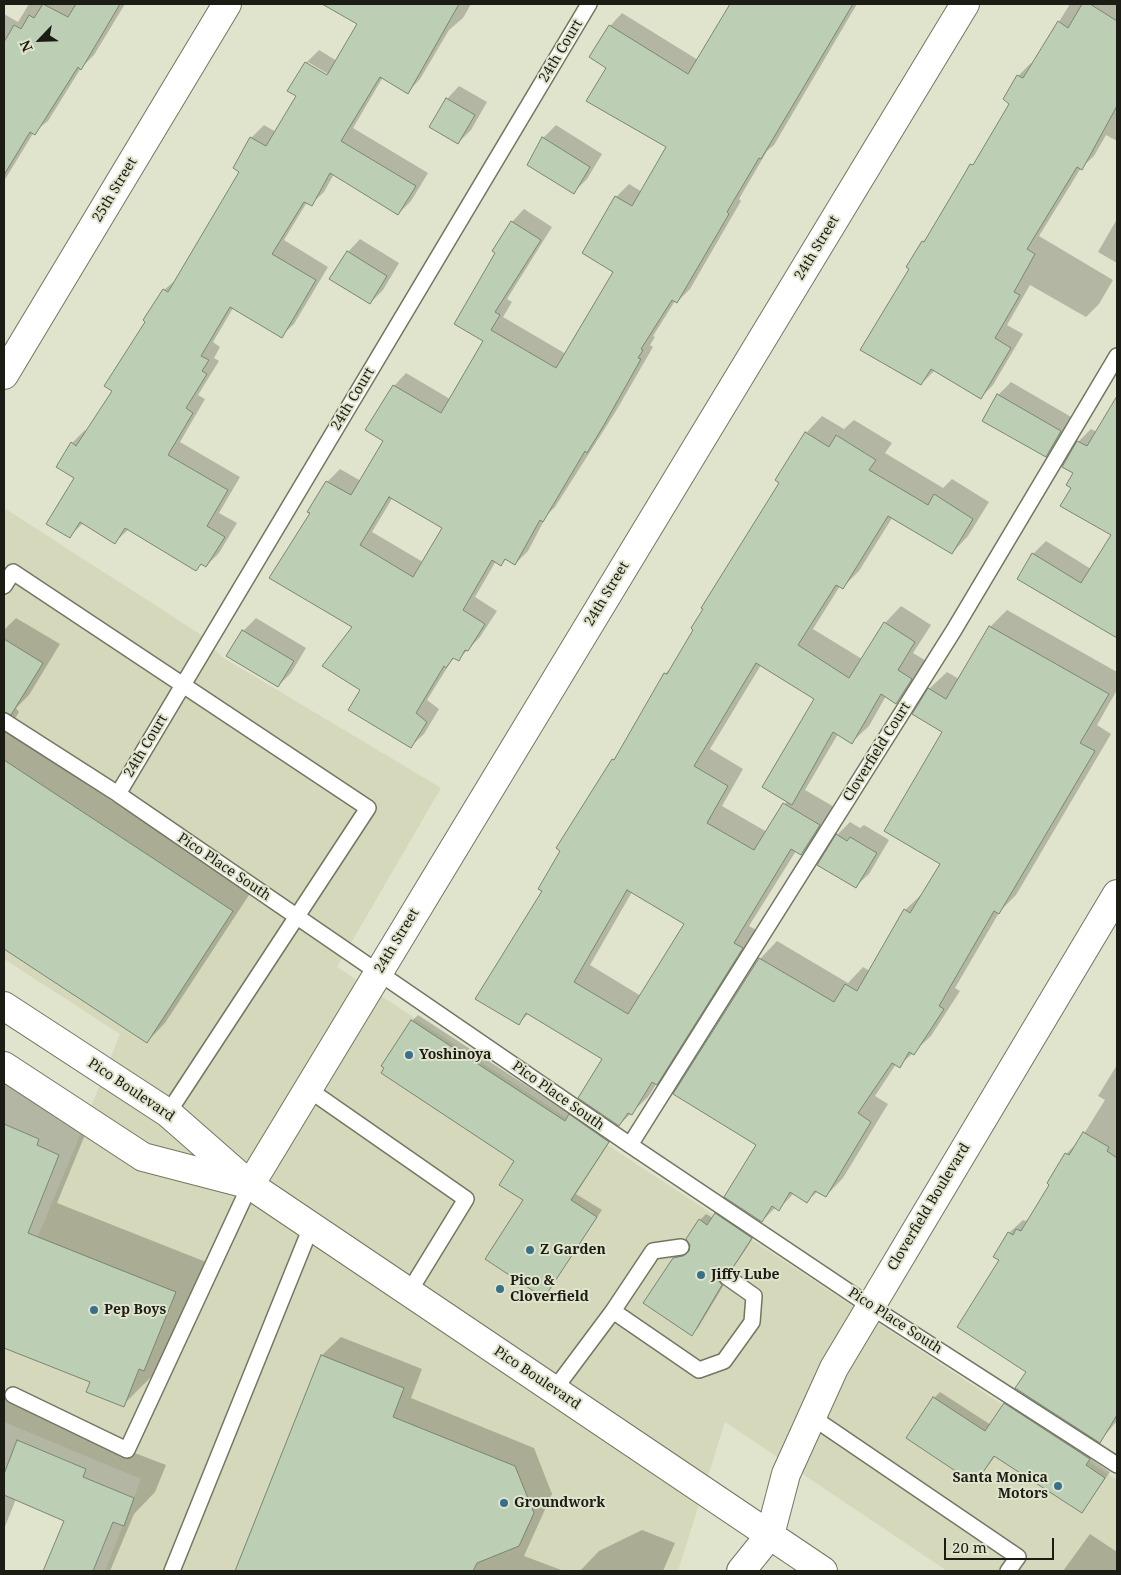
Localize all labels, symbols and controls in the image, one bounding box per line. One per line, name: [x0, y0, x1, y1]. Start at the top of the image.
north arrow: [15, 15, 65, 65]
street label: 24th Court: [536, 17, 586, 85]
text: N: [15, 37, 37, 55]
street label: 25th Street: [89, 155, 141, 225]
street label: 24th Street: [791, 213, 843, 283]
street label: 24th Court: [328, 365, 378, 433]
street label: 24th Street: [581, 559, 633, 629]
street label: Cloverfield Court: [840, 699, 914, 805]
street label: 24th Court: [121, 712, 171, 780]
street label: Pico Place South: [174, 830, 274, 904]
street label: 24th Street: [371, 906, 423, 976]
place label: Yoshinoya: [419, 1047, 491, 1063]
marker: Yoshinoya: [403, 1049, 415, 1061]
street label: Pico Boulevard: [85, 1055, 177, 1125]
street label: Pico Place South: [509, 1058, 607, 1134]
street label: Cloverfield Boulevard: [884, 1140, 974, 1274]
place label: Z Garden: [540, 1242, 606, 1258]
marker: Z Garden: [524, 1244, 536, 1256]
place label: Jiffy Lube: [711, 1267, 779, 1283]
marker: Jiffy Lube: [695, 1269, 707, 1281]
place label: Pico & Cloverfield: [510, 1273, 589, 1305]
marker: Pico & Cloverfield: [494, 1283, 506, 1295]
street label: Pico Place South: [845, 1284, 945, 1358]
place label: Pep Boys: [104, 1302, 166, 1318]
marker: Pep Boys: [88, 1304, 100, 1316]
street label: Pico Boulevard: [491, 1343, 583, 1413]
place label: Santa Monica Motors: [952, 1470, 1048, 1502]
marker: Santa Monica Motors: [1052, 1480, 1064, 1492]
place label: Groundwork: [514, 1495, 605, 1511]
marker: Groundwork: [498, 1497, 510, 1509]
scale bar: [946, 1528, 1056, 1560]
text: 20 m: [952, 1537, 987, 1557]

